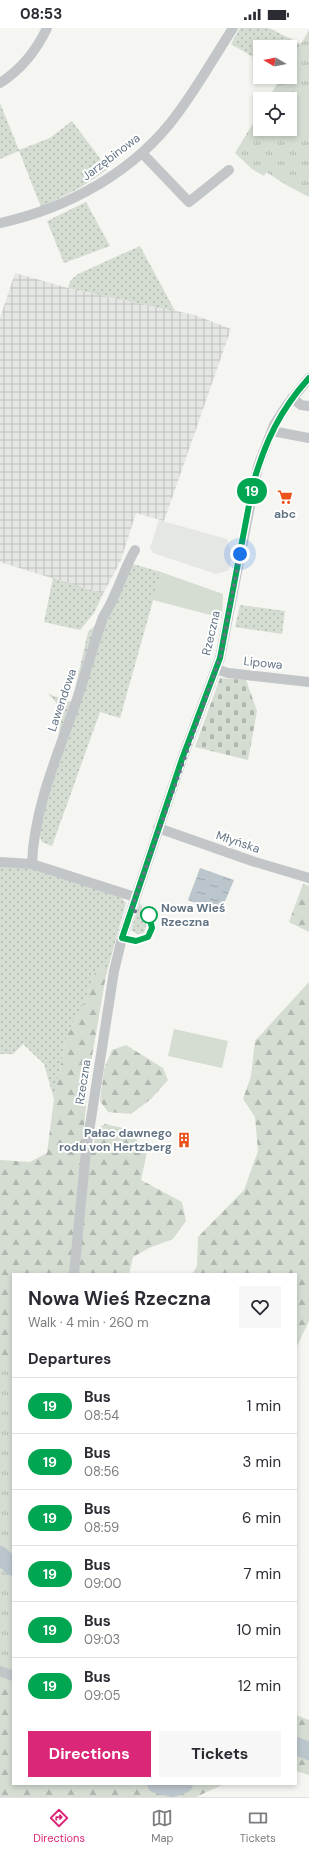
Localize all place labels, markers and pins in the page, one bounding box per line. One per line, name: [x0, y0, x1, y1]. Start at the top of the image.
supermarket icon: abc: [276, 488, 294, 506]
place label: abc: [274, 506, 296, 522]
place label: Nowa Wieś Rzeczna: [161, 900, 225, 930]
marker: Nowa Wieś Rzeczna: [140, 906, 158, 924]
place label: Pałac dawnego rodu von Hertzberg: [59, 1125, 172, 1155]
building icon: Pałac dawnego rodu von Hertzberg: [175, 1131, 193, 1149]

